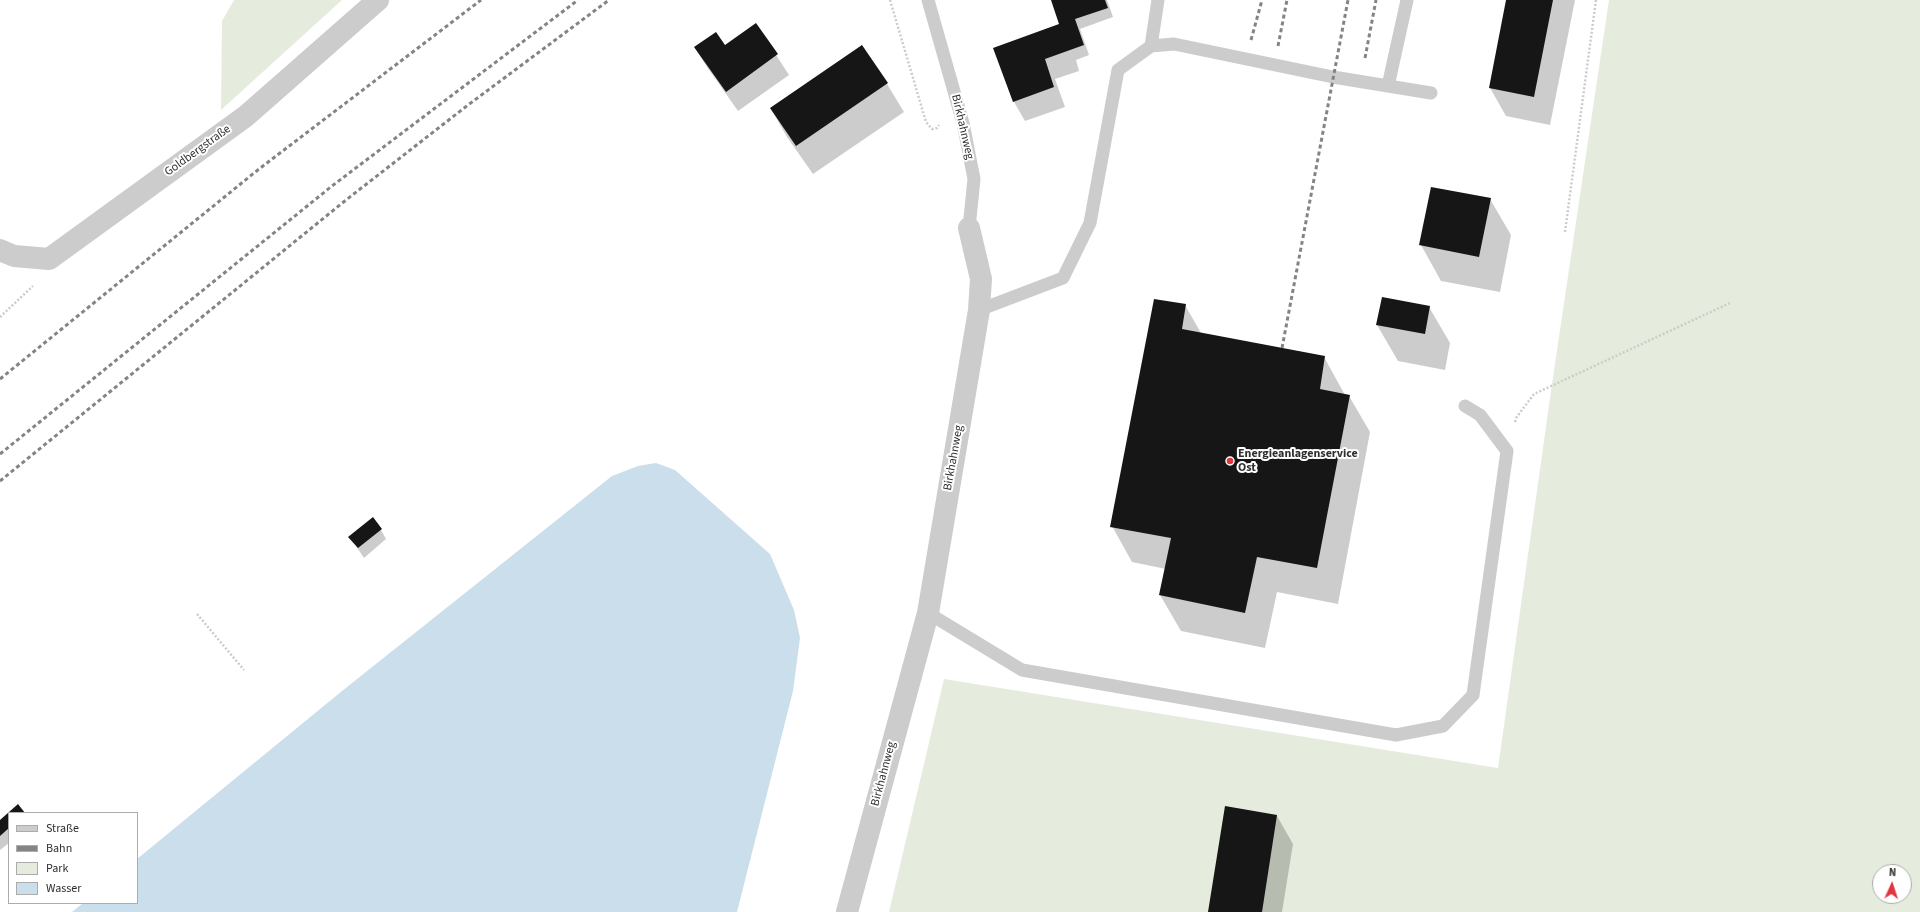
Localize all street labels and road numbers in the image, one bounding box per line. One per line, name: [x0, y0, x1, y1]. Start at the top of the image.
street label: Birkhahnweg: [948, 93, 976, 161]
street label: Goldbergstraße: [162, 122, 234, 180]
street label: Birkhahnweg: [941, 424, 967, 492]
street label: Birkhahnweg: [868, 740, 900, 808]

